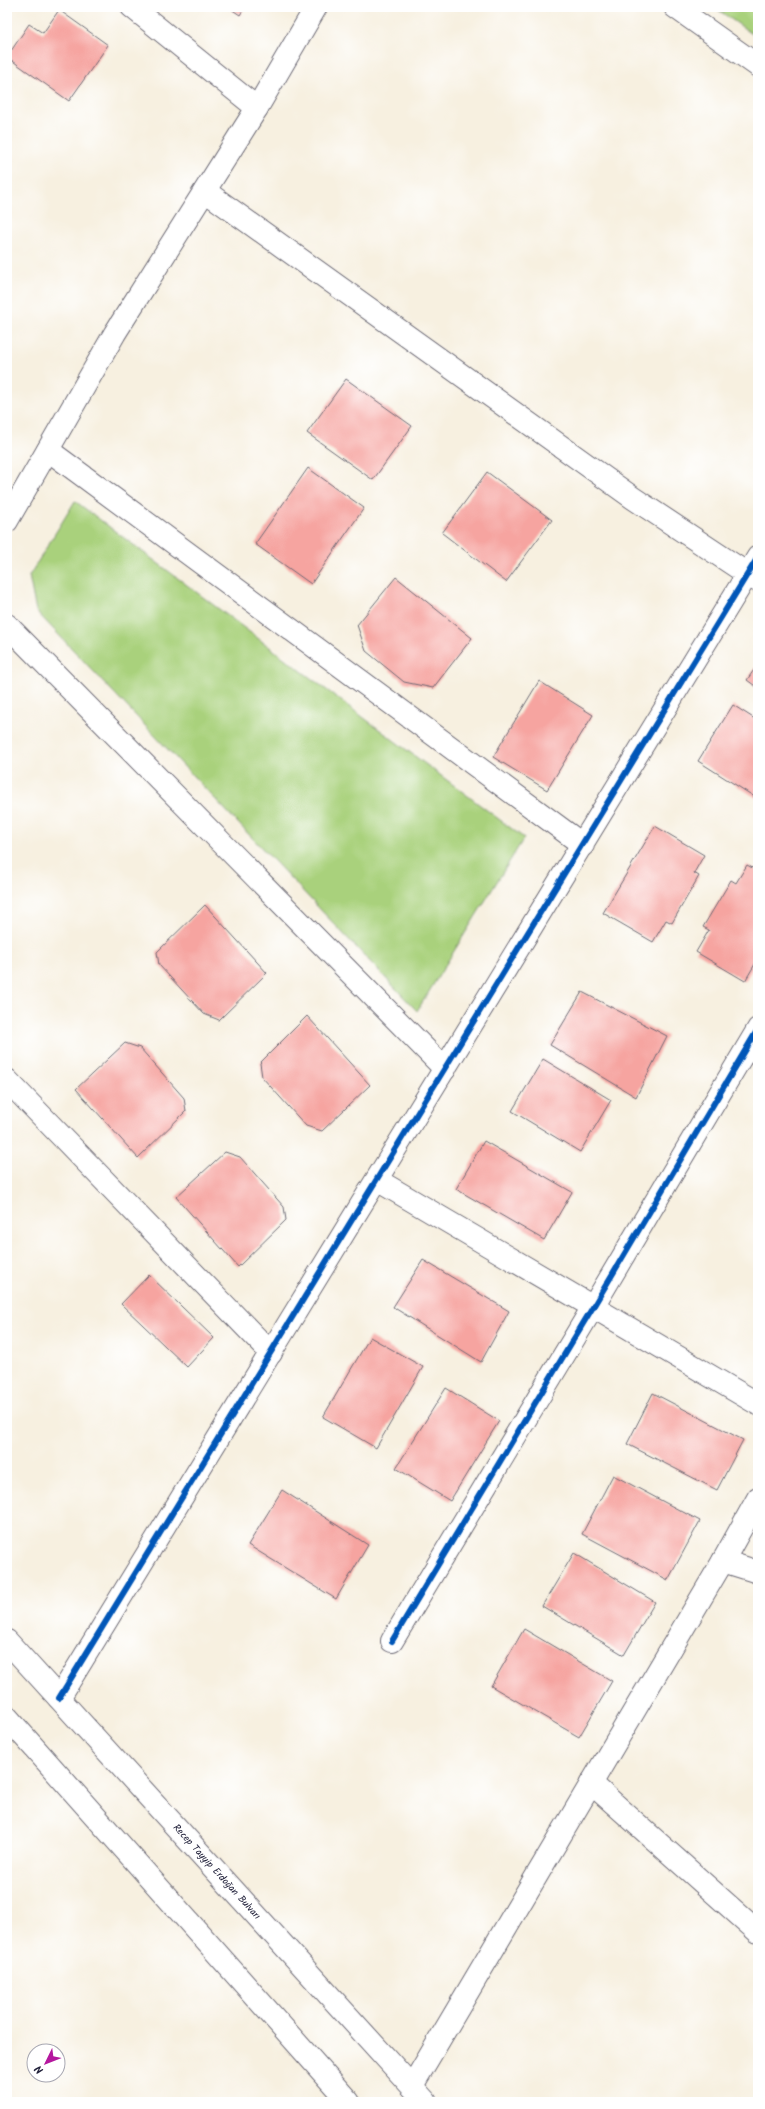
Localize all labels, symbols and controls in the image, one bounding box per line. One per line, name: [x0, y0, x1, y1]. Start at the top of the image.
street label: Recep Tayyip Erdoğan Bulvarı: [169, 1820, 265, 1924]
north arrow: [26, 2043, 66, 2083]
text: N: [30, 2060, 48, 2078]

